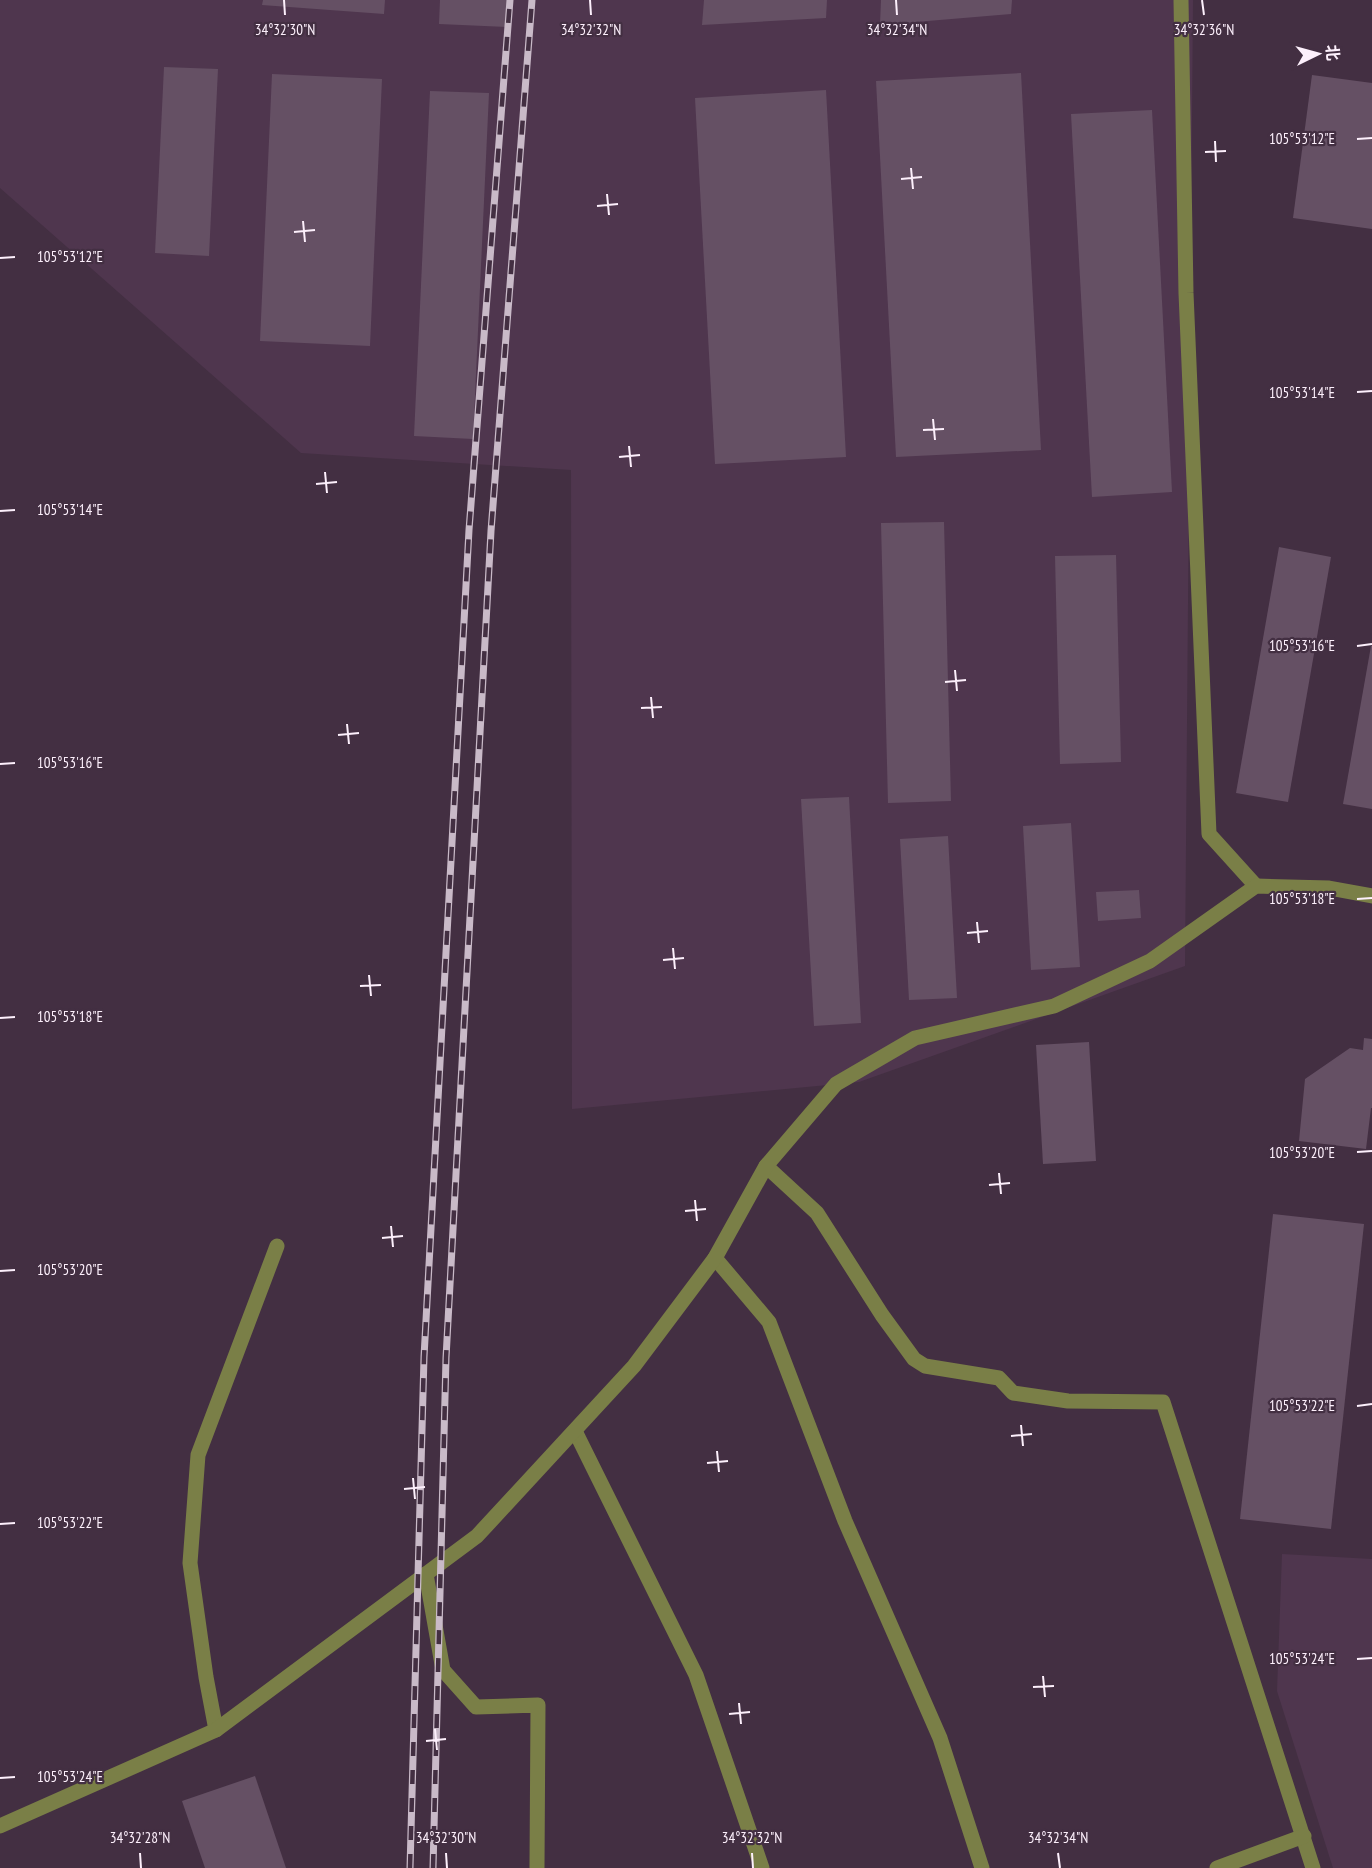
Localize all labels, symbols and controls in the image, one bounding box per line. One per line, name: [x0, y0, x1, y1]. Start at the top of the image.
text: 34°32'30"N: [255, 20, 315, 39]
text: 34°32'32"N: [561, 20, 621, 39]
text: 34°32'34"N: [867, 20, 927, 39]
text: 34°32'36"N: [1174, 20, 1234, 39]
north arrow: [1288, 24, 1348, 84]
text: 北: [1322, 44, 1344, 62]
text: 105°53'12"E: [1269, 129, 1335, 148]
text: 105°53'12"E: [37, 247, 103, 266]
text: 105°53'14"E: [1269, 383, 1335, 402]
text: 105°53'14"E: [37, 500, 103, 519]
text: 105°53'16"E: [1269, 636, 1335, 655]
text: 105°53'16"E: [37, 753, 103, 772]
text: 105°53'18"E: [1269, 889, 1335, 908]
text: 105°53'18"E: [37, 1007, 103, 1026]
text: 105°53'20"E: [1269, 1143, 1335, 1162]
text: 105°53'20"E: [37, 1260, 103, 1279]
text: 105°53'22"E: [1269, 1396, 1335, 1415]
text: 105°53'22"E: [37, 1513, 103, 1532]
text: 105°53'24"E: [1269, 1649, 1335, 1668]
text: 105°53'24"E: [37, 1767, 103, 1786]
text: 34°32'28"N: [110, 1828, 170, 1847]
text: 34°32'30"N: [416, 1828, 476, 1847]
text: 34°32'32"N: [722, 1828, 782, 1847]
text: 34°32'34"N: [1028, 1828, 1088, 1847]

